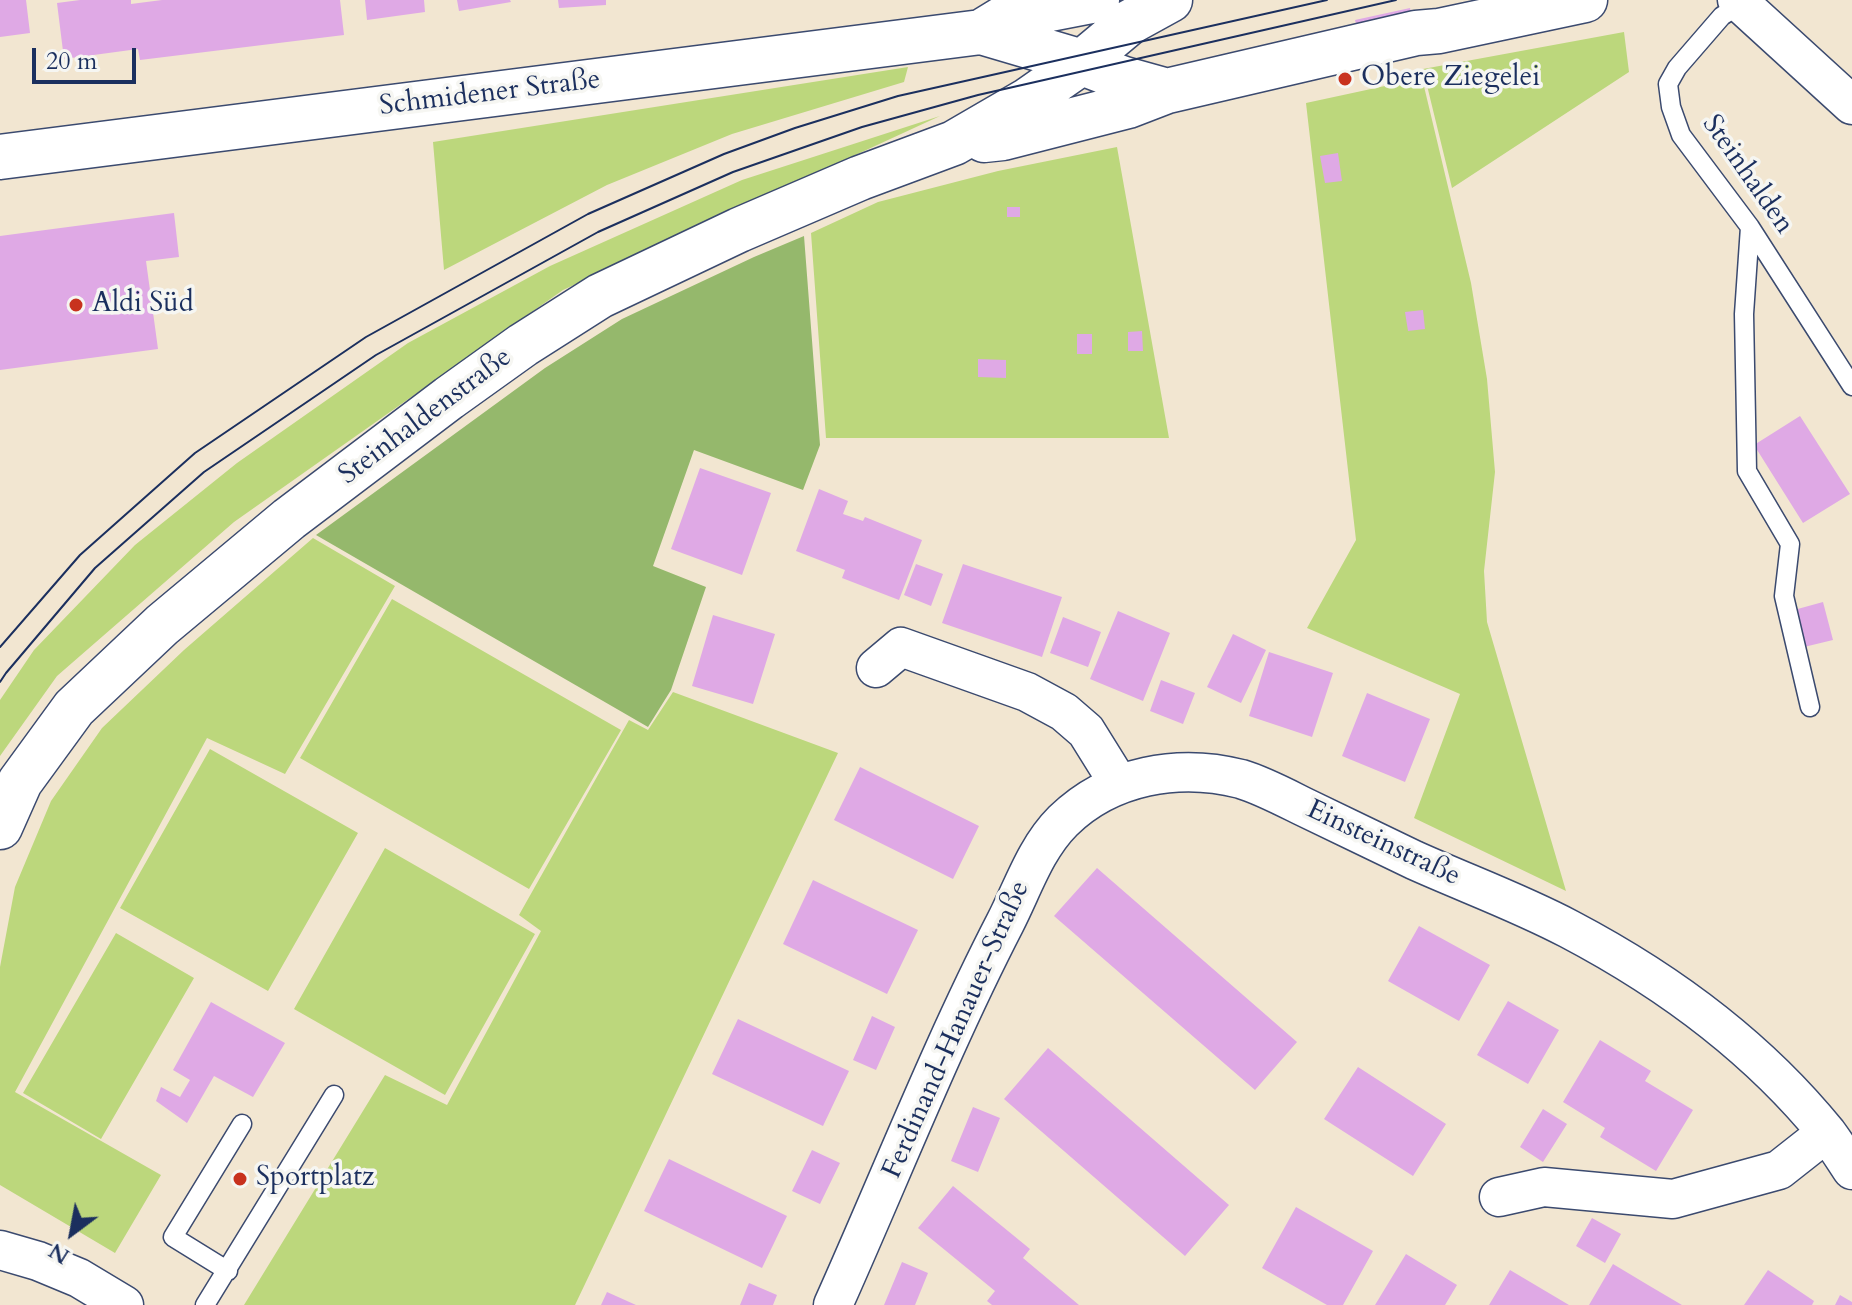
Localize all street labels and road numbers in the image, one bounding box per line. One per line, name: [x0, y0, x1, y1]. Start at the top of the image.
street label: Schmidener Straße: [378, 64, 602, 124]
street label: Steinhalden: [1694, 109, 1800, 241]
street label: Steinhaldenstraße: [333, 341, 519, 493]
street label: Einsteinstraße: [1301, 794, 1465, 894]
street label: Ferdinand-Hanauer-Straße: [876, 876, 1038, 1184]

